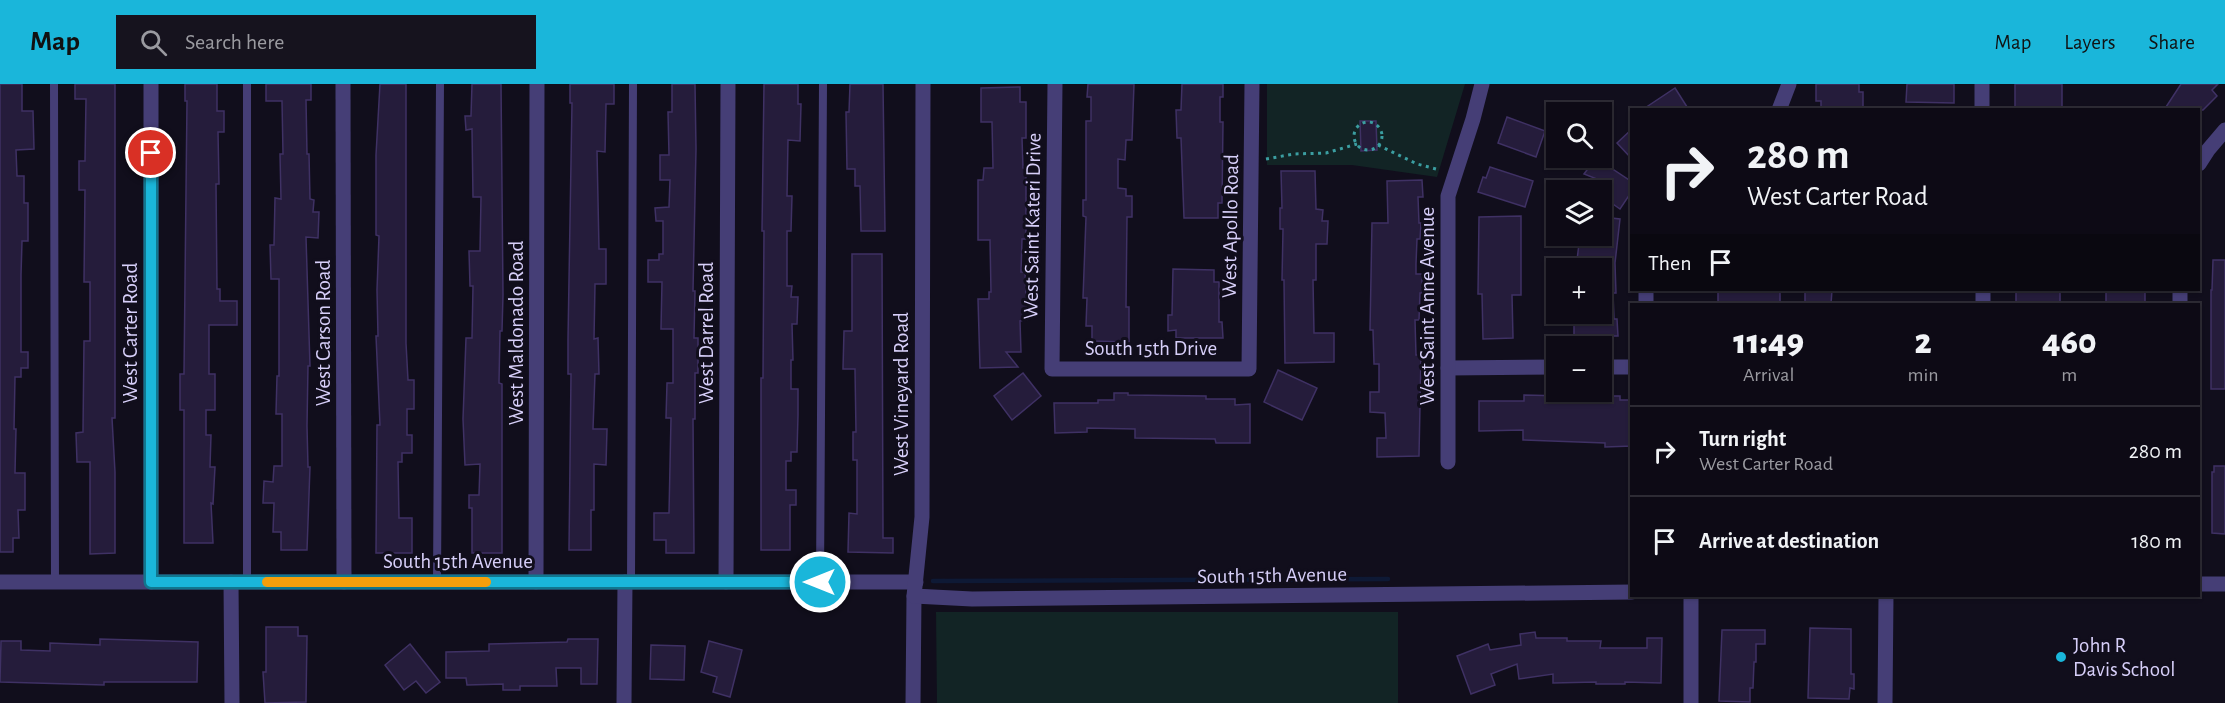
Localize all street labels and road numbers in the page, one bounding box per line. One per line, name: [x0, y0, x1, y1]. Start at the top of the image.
street label: West Saint Kateri Drive: [1020, 132, 1045, 320]
street label: West Apollo Road: [1219, 154, 1242, 298]
street label: West Saint Anne Avenue: [1417, 207, 1438, 405]
street label: West Maldonado Road: [506, 241, 527, 425]
street label: West Carson Road: [313, 260, 334, 406]
street label: West Darrel Road: [696, 262, 717, 404]
street label: West Carter Road: [120, 263, 141, 403]
street label: West Vineyard Road: [891, 312, 912, 476]
street label: South 15th Drive: [1085, 338, 1217, 359]
street label: South 15th Avenue: [383, 551, 533, 572]
street label: South 15th Avenue: [1197, 564, 1347, 587]

